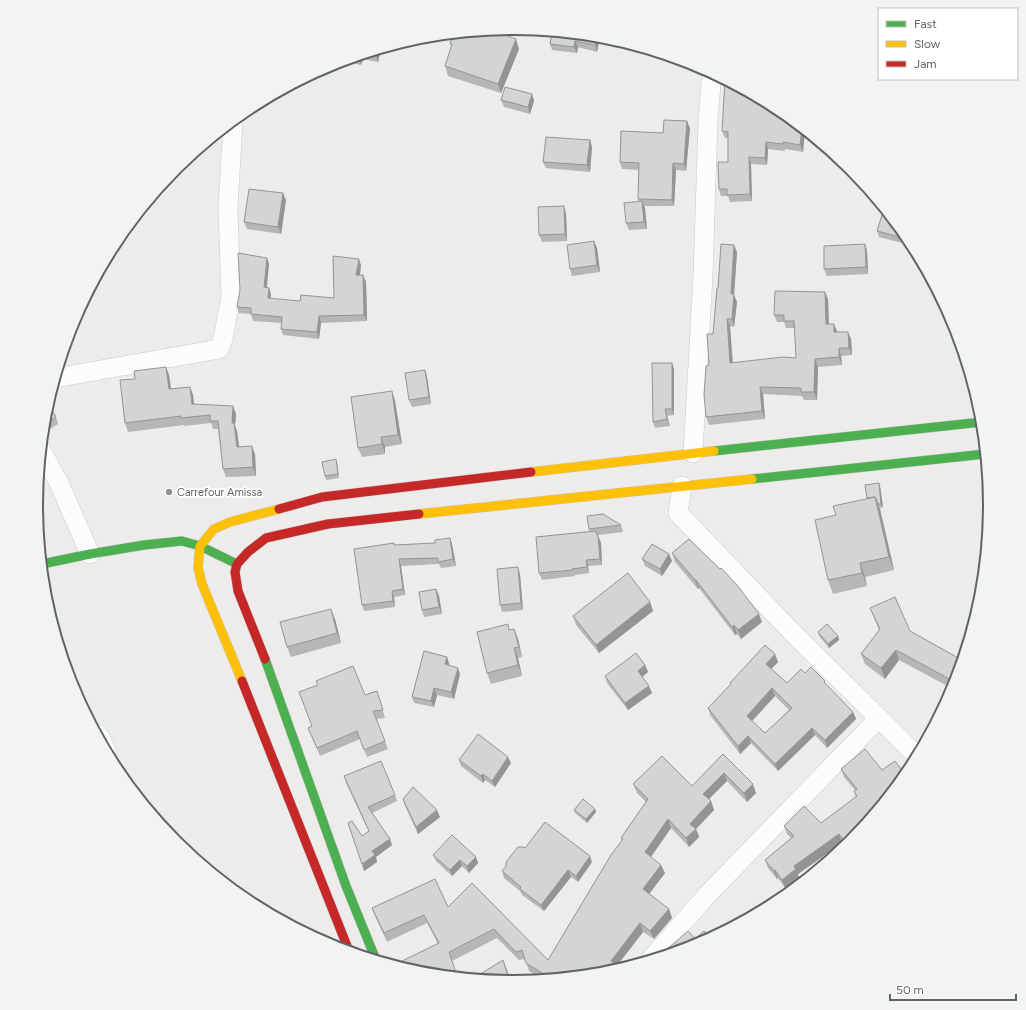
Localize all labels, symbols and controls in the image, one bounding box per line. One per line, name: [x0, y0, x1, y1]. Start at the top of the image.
legend: [878, 8, 1018, 80]
text: Fast: [914, 17, 937, 31]
text: Slow: [914, 37, 941, 51]
text: Jam: [914, 57, 937, 71]
place label: Carrefour Amissa: [177, 486, 262, 499]
marker: Carrefour Amissa: [164, 487, 174, 497]
scale bar: [890, 976, 1016, 1002]
text: 50 m: [896, 983, 924, 997]

